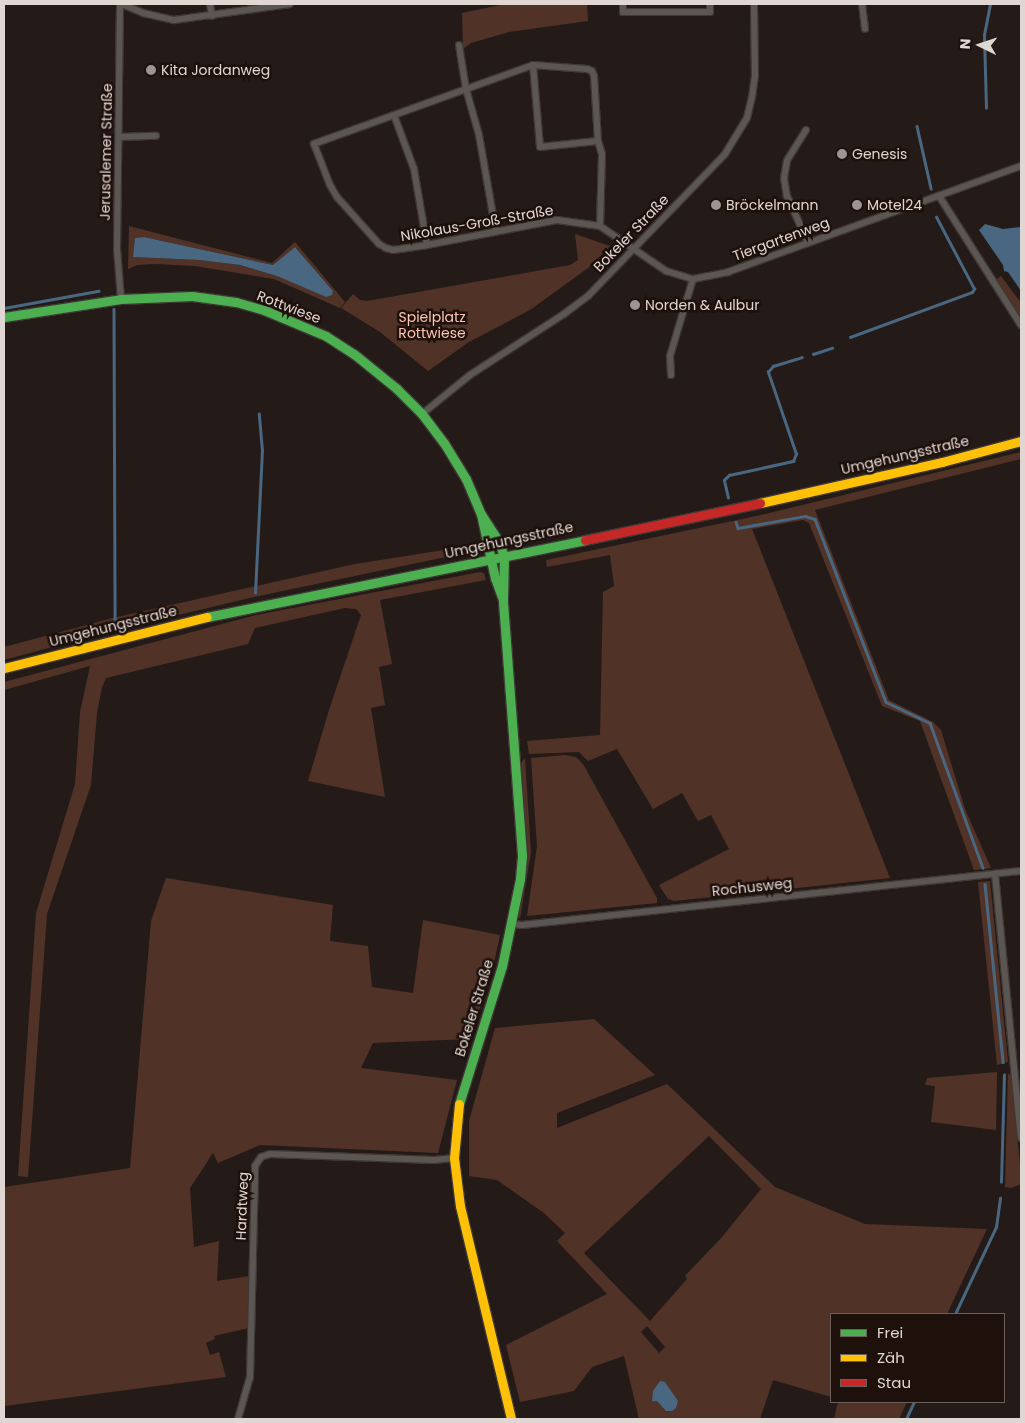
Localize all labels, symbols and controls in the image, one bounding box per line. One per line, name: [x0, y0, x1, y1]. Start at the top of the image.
north arrow: [955, 20, 1005, 70]
text: N: [955, 38, 975, 50]
place label: Kita Jordanweg: [161, 62, 270, 78]
marker: Kita Jordanweg: [145, 64, 157, 76]
street label: Jerusalemer Straße: [96, 83, 116, 221]
place label: Genesis: [852, 146, 907, 162]
marker: Genesis: [836, 148, 848, 160]
street label: Bokeler Straße: [590, 191, 672, 275]
place label: Bröckelmann: [726, 197, 818, 213]
place label: Motel24: [867, 197, 922, 213]
marker: Bröckelmann: [710, 199, 722, 211]
marker: Motel24: [851, 199, 863, 211]
street label: Nikolaus-Groß-Straße: [399, 201, 555, 245]
street label: Tiergartenweg: [730, 214, 832, 264]
street label: Rottwiese: [255, 287, 323, 327]
place label: Norden & Aulbur: [645, 297, 759, 313]
marker: Norden & Aulbur: [629, 299, 641, 311]
park label: Spielplatz Rottwiese: [398, 309, 466, 342]
street label: Umgehungsstraße: [839, 432, 971, 478]
street label: Umgehungsstraße: [443, 518, 575, 562]
street label: Umgehungsstraße: [47, 602, 179, 650]
street label: Rochusweg: [711, 874, 793, 900]
street label: Bokeler Straße: [451, 957, 497, 1059]
street label: Hardtweg: [232, 1171, 252, 1241]
legend: [830, 1313, 1005, 1403]
text: Frei: [877, 1322, 903, 1343]
text: Zäh: [877, 1347, 905, 1368]
text: Stau: [877, 1372, 911, 1393]

